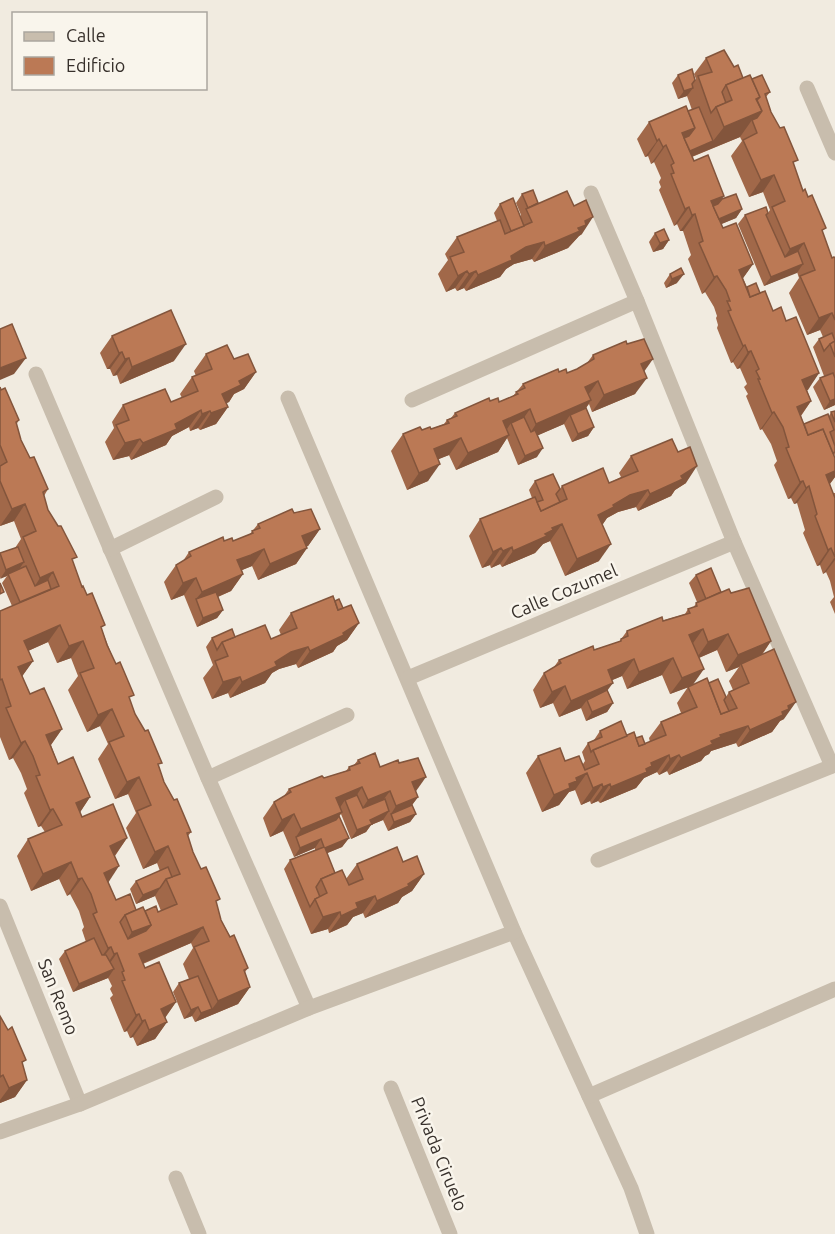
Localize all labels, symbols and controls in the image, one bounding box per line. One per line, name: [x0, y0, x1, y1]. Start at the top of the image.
legend: [12, 12, 207, 90]
text: Calle: [66, 25, 106, 45]
text: Edificio: [66, 55, 125, 75]
street label: Calle Cozumel: [507, 560, 620, 623]
street label: San Remo: [35, 956, 83, 1038]
street label: Privada Ciruelo: [408, 1094, 472, 1214]

